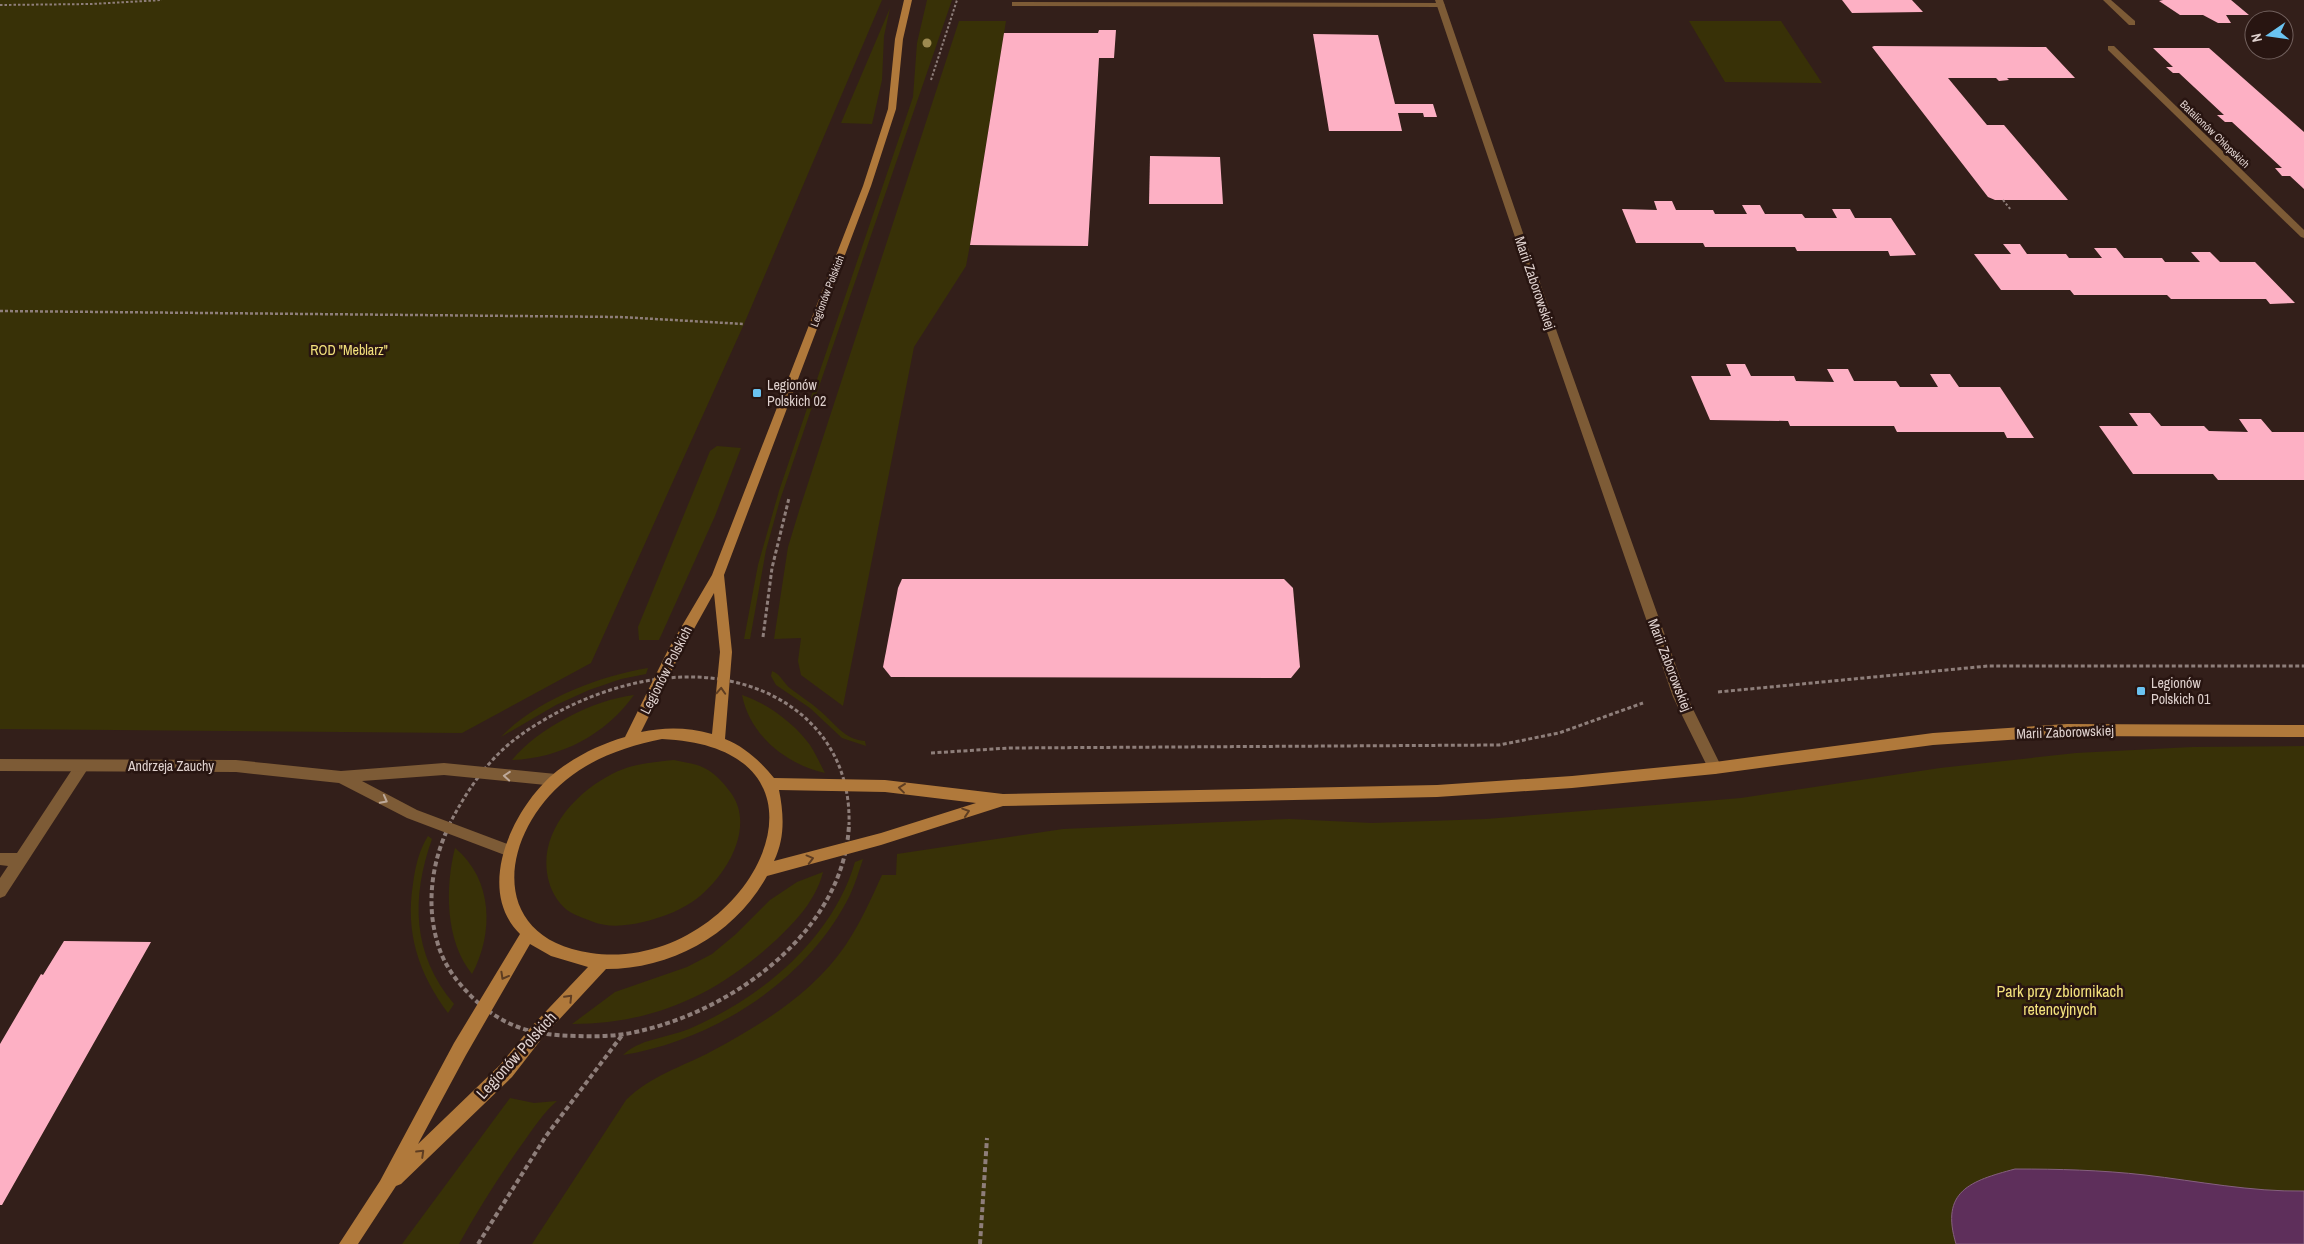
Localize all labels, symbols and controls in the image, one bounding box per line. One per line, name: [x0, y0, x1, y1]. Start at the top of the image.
north arrow: [2244, 10, 2294, 60]
text: N: [2247, 32, 2266, 44]
street label: Batalionów Chłopskich: [2177, 97, 2253, 171]
street label: Marii Zaborowskiej: [1511, 234, 1559, 332]
street label: Legionów Polskich: [807, 253, 847, 329]
park label: ROD "Meblarz": [310, 341, 388, 359]
place label: Legionów Polskich 02: [767, 376, 826, 410]
marker: Legionów Polskich 02: [751, 387, 763, 399]
street label: Marii Zaborowskiej: [1644, 616, 1696, 714]
street label: Legionów Polskich: [636, 623, 696, 717]
place label: Legionów Polskich 01: [2151, 674, 2211, 708]
marker: Legionów Polskich 01: [2135, 685, 2147, 697]
one-way arrow: [716, 687, 726, 695]
street label: Marii Zaborowskiej: [2016, 721, 2114, 743]
street label: Andrzeja Zauchy: [127, 757, 214, 775]
one-way arrow: [503, 771, 511, 782]
one-way arrow: [898, 783, 906, 794]
one-way arrow: [379, 793, 388, 803]
one-way arrow: [961, 808, 970, 818]
one-way arrow: [806, 854, 814, 864]
one-way arrow: [500, 971, 510, 980]
park label: Park przy zbiornikach retencyjnych: [1997, 980, 2123, 1020]
one-way arrow: [563, 994, 572, 1003]
street label: Legionów Polskich: [471, 1007, 561, 1103]
one-way arrow: [415, 1150, 424, 1159]

